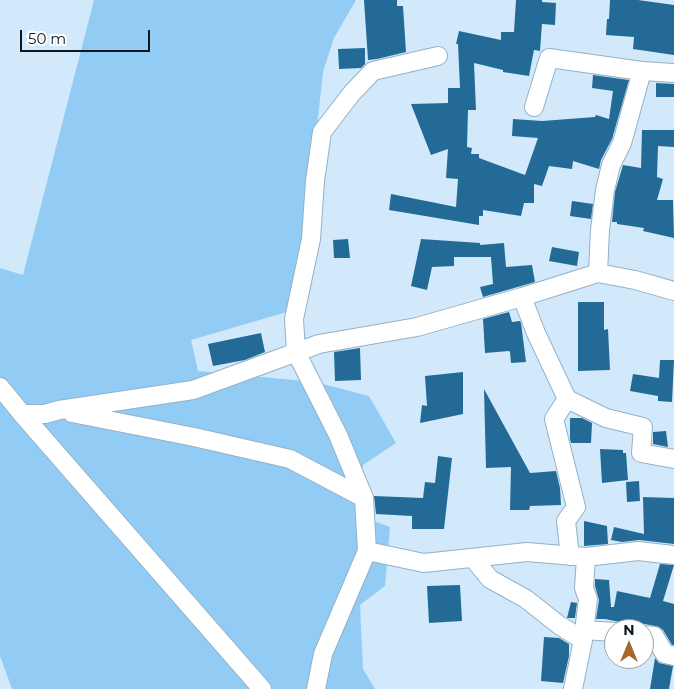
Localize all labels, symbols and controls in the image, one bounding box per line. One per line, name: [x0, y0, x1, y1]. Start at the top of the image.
scale bar: [22, 20, 152, 52]
text: 50 m: [28, 29, 66, 48]
north arrow: [604, 619, 654, 669]
text: N: [623, 621, 635, 639]

